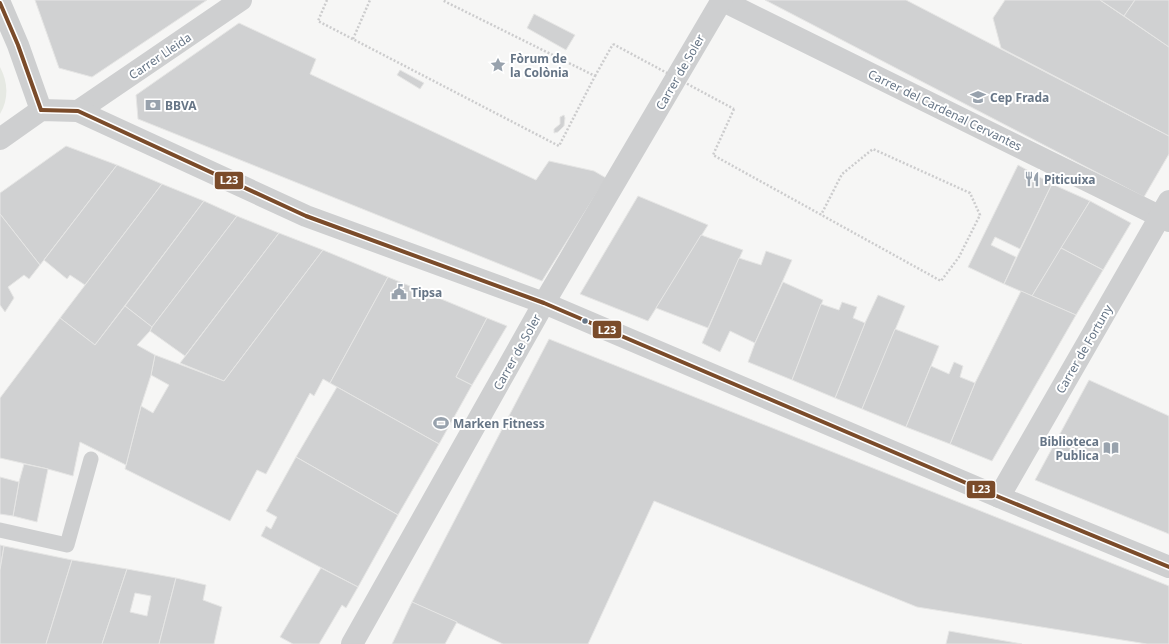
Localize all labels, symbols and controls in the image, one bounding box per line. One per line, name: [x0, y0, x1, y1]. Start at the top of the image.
street label: Carrer Lleida: [125, 29, 195, 83]
street label: Carrer de Soler: [651, 31, 709, 113]
place label: Fòrum de la Colònia: [510, 50, 569, 81]
place icon: Fòrum de la Colònia: [489, 56, 507, 74]
street label: Carrer del Cardenal Cervantes: [865, 65, 1025, 155]
school or university icon: Cep Frada: [969, 88, 987, 106]
place label: Cep Frada: [990, 89, 1049, 106]
bank icon: BBVA: [144, 96, 162, 114]
place label: BBVA: [165, 97, 197, 114]
restaurant icon: Piticuixa: [1023, 170, 1041, 188]
line badge: L23: [214, 171, 244, 190]
place label: Piticuixa: [1044, 171, 1096, 188]
text: L23: [220, 172, 238, 187]
public building icon: Tipsa: [390, 283, 408, 301]
place label: Tipsa: [411, 284, 442, 301]
street label: Carrer de Fortuny: [1052, 301, 1117, 396]
street label: Carrer de Soler: [489, 311, 545, 393]
unlabelled marker: [580, 316, 590, 326]
line badge: L23: [592, 320, 622, 339]
text: L23: [598, 322, 616, 337]
sports icon: Marken Fitness: [432, 414, 450, 432]
place label: Marken Fitness: [453, 415, 545, 432]
place label: Biblioteca Publica: [1039, 433, 1099, 464]
library icon: Biblioteca Publica: [1102, 439, 1120, 457]
line badge: L23: [966, 480, 996, 499]
text: L23: [972, 481, 990, 496]

